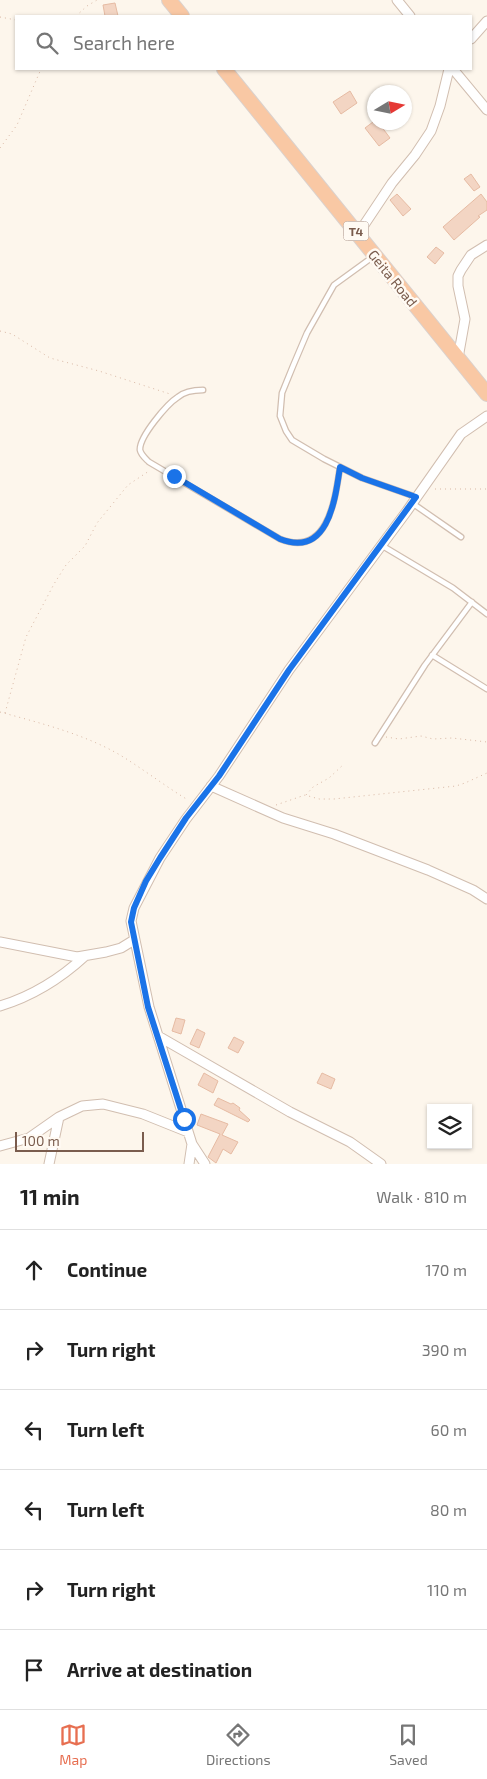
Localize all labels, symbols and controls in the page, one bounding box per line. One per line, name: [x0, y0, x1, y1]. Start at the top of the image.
search box: [15, 15, 472, 70]
icon: search: [33, 29, 61, 57]
text: Search here: [73, 31, 175, 54]
north arrow: [367, 85, 412, 130]
road number: T4: [344, 222, 368, 240]
street label: Geita Road: [365, 246, 421, 310]
route end: [163, 465, 186, 488]
map controls: [427, 1104, 472, 1149]
button: layers: [427, 1104, 472, 1149]
route start: [173, 1108, 196, 1131]
scale bar: [15, 1129, 144, 1152]
text: 100 m: [22, 1132, 60, 1149]
text: 11 min: [20, 1184, 80, 1209]
text: Walk · 810 m: [376, 1187, 467, 1206]
icon: ahead: [20, 1256, 48, 1284]
text: Continue: [67, 1258, 147, 1281]
text: 170 m: [425, 1260, 467, 1279]
icon: right: [20, 1336, 48, 1364]
text: Turn right: [67, 1338, 155, 1361]
text: 390 m: [422, 1340, 467, 1359]
icon: left: [20, 1416, 48, 1444]
text: Turn left: [67, 1418, 144, 1441]
text: 60 m: [431, 1420, 467, 1439]
icon: left: [20, 1496, 48, 1524]
text: Turn left: [67, 1498, 144, 1521]
text: 80 m: [430, 1500, 467, 1519]
icon: right: [20, 1576, 48, 1604]
text: Turn right: [67, 1578, 155, 1601]
text: 110 m: [427, 1580, 467, 1599]
icon: arrive: [20, 1656, 48, 1684]
text: Arrive at destination: [67, 1658, 252, 1681]
tab: Map: [59, 1721, 87, 1768]
tab: Directions: [206, 1721, 271, 1768]
tab: Saved: [389, 1721, 428, 1768]

